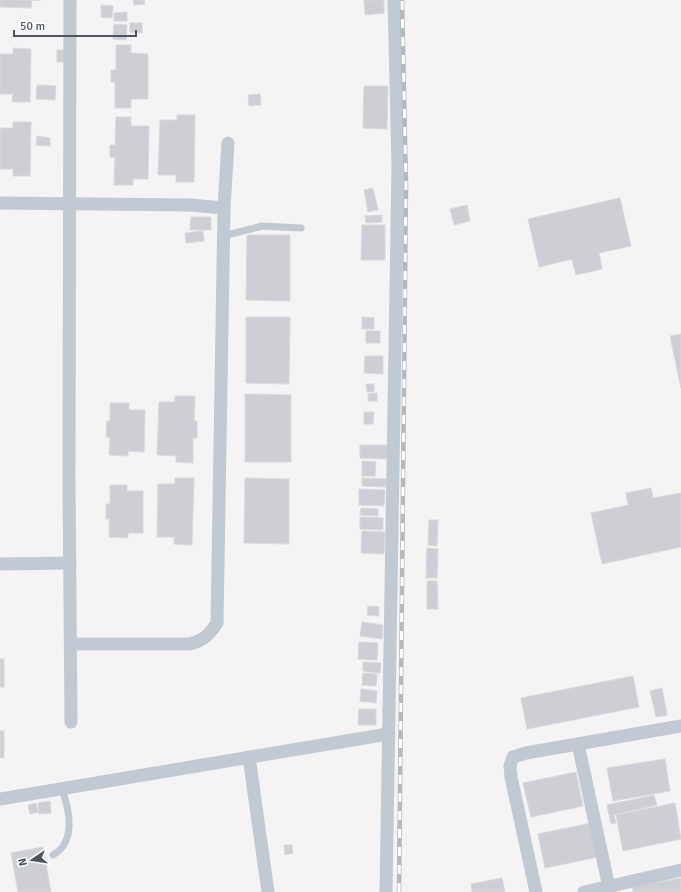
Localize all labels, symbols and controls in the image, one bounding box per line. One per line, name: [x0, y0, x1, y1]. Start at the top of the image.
scale bar: [14, 12, 136, 38]
text: 50 m: [20, 19, 45, 34]
north arrow: [12, 840, 52, 880]
text: N: [16, 857, 30, 867]

